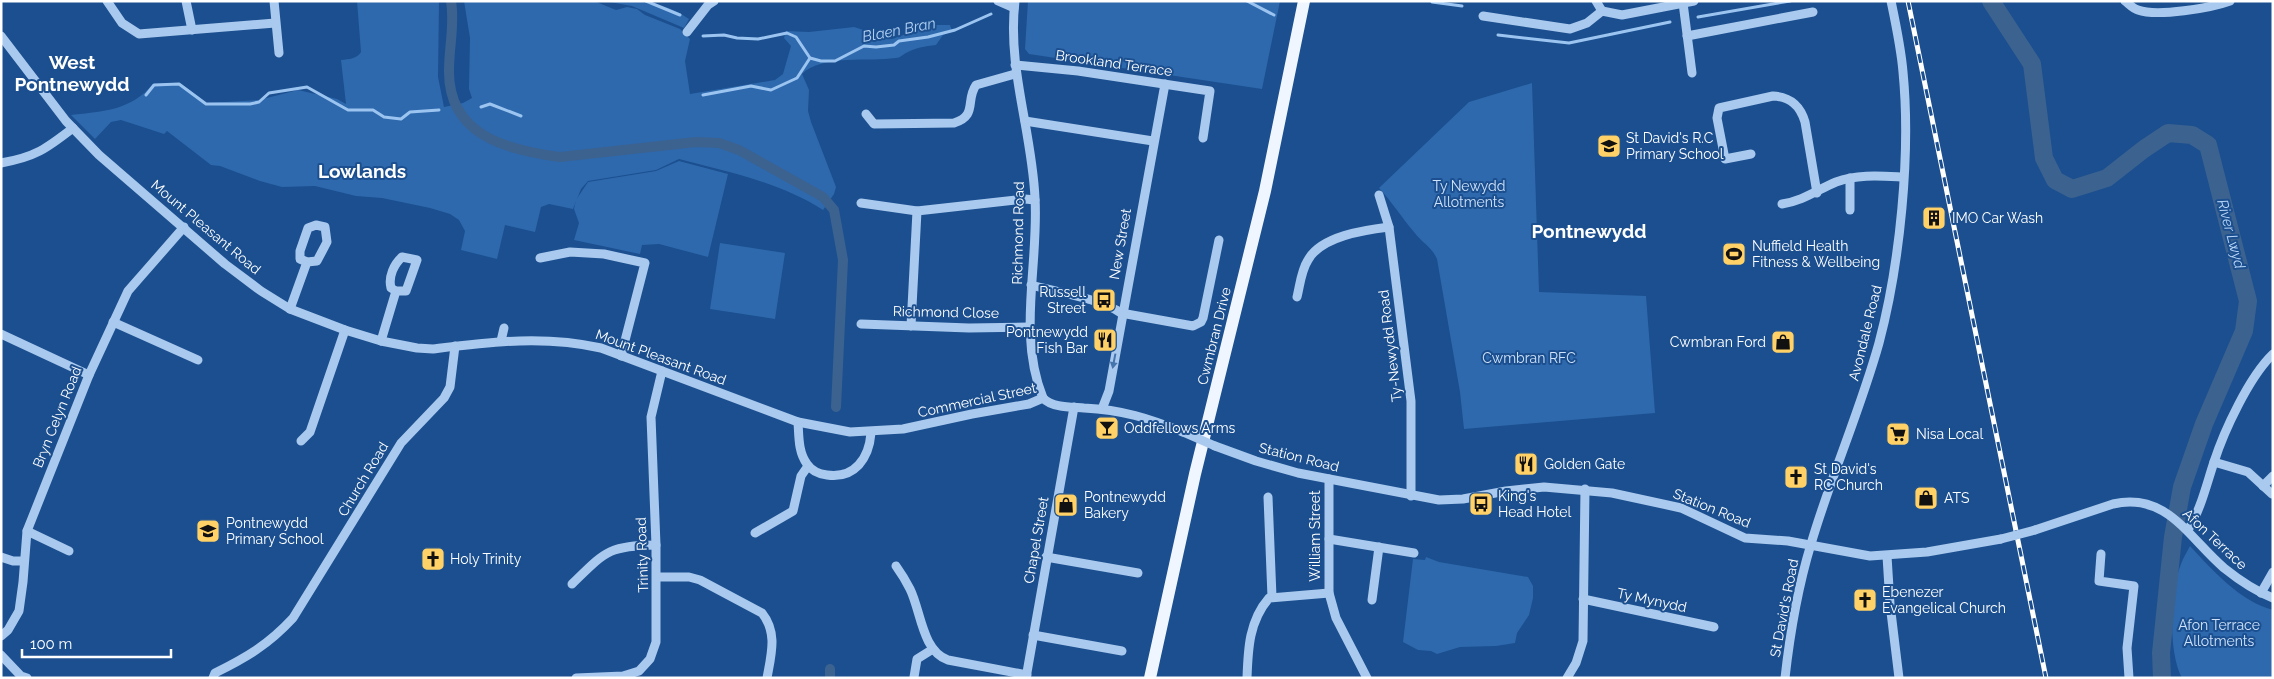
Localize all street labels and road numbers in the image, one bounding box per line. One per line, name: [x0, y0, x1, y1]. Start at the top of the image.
street label: Brookland Terrace: [1054, 47, 1174, 79]
street label: Mount Pleasant Road: [148, 177, 264, 277]
street label: Richmond Road: [1009, 181, 1027, 285]
street label: New Street: [1106, 207, 1134, 281]
street label: Avondale Road: [1845, 283, 1885, 383]
street label: Cwmbran Drive: [1194, 285, 1234, 387]
street label: Ty-Newydd Road: [1375, 289, 1405, 403]
street label: Richmond Close: [893, 303, 999, 321]
street label: Mount Pleasant Road: [593, 326, 729, 388]
street label: Bryn Celyn Road: [29, 364, 85, 470]
street label: Commercial Street: [916, 380, 1038, 420]
street label: Church Road: [335, 439, 391, 519]
street label: Station Road: [1257, 439, 1341, 475]
street label: Station Road: [1671, 485, 1753, 531]
street label: William Street: [1307, 490, 1323, 582]
street label: Chapel Street: [1020, 495, 1052, 585]
street label: Afon Terrace: [2180, 505, 2250, 573]
street label: Trinity Road: [633, 517, 651, 593]
street label: St David's Road: [1767, 557, 1801, 659]
street label: Ty Mynydd: [1616, 585, 1688, 615]

